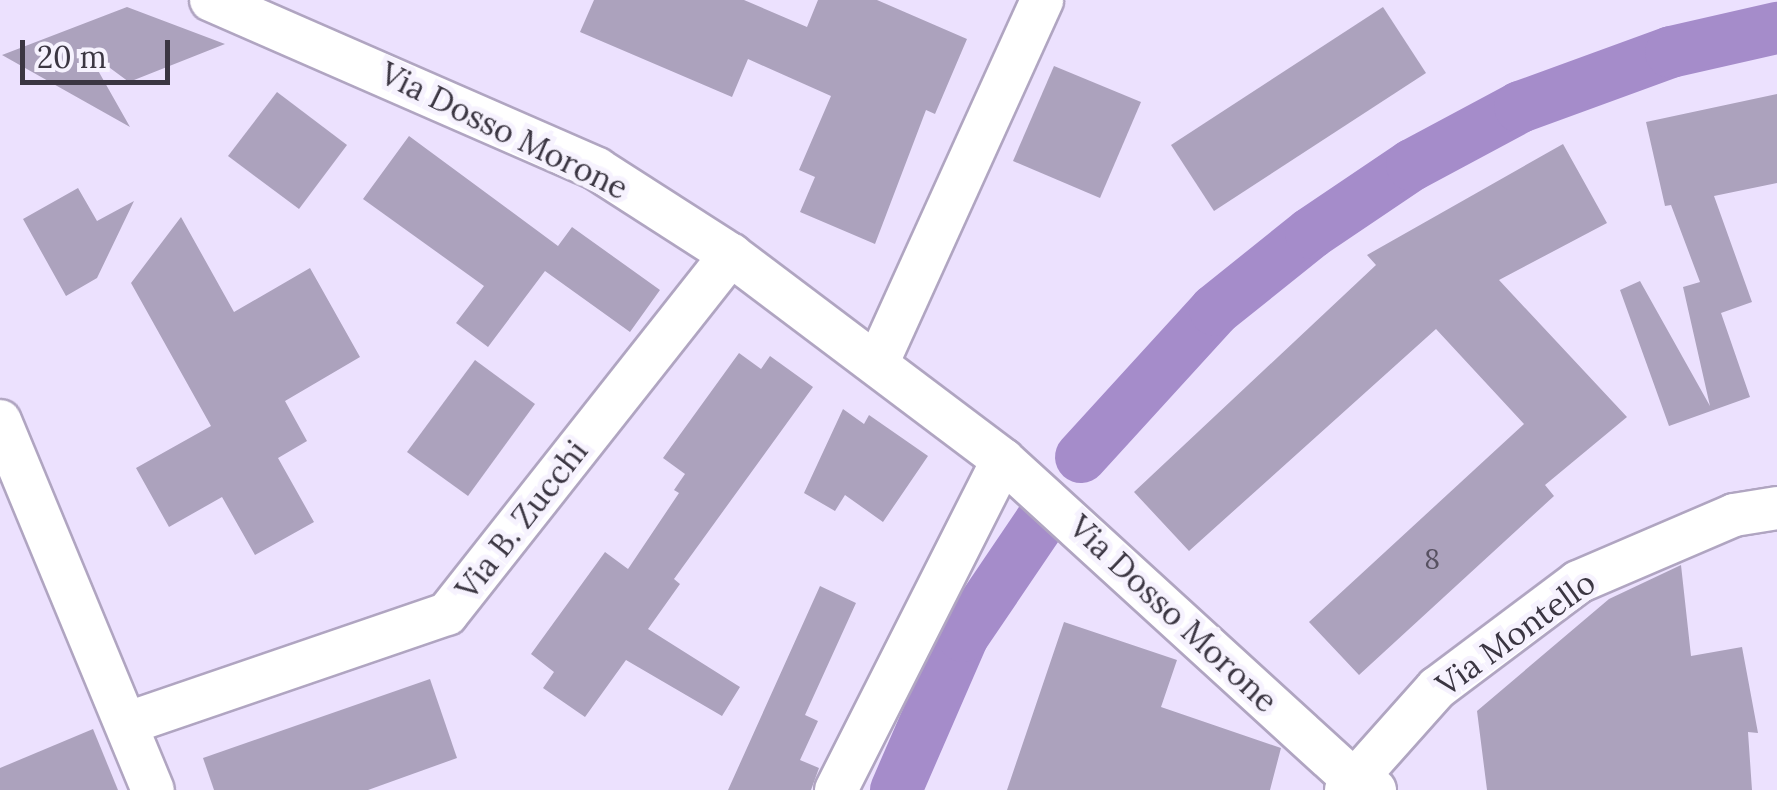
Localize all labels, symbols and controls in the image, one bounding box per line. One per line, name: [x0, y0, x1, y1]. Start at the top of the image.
scale bar: [25, 20, 175, 82]
text: 20 m: [37, 38, 106, 76]
street label: Via Dosso Morone: [374, 54, 634, 208]
street label: Via B. Zucchi: [448, 433, 596, 607]
street label: Via Dosso Morone: [1061, 508, 1285, 720]
house number: 8: [1424, 542, 1440, 576]
street label: Via Montello: [1429, 563, 1603, 705]

